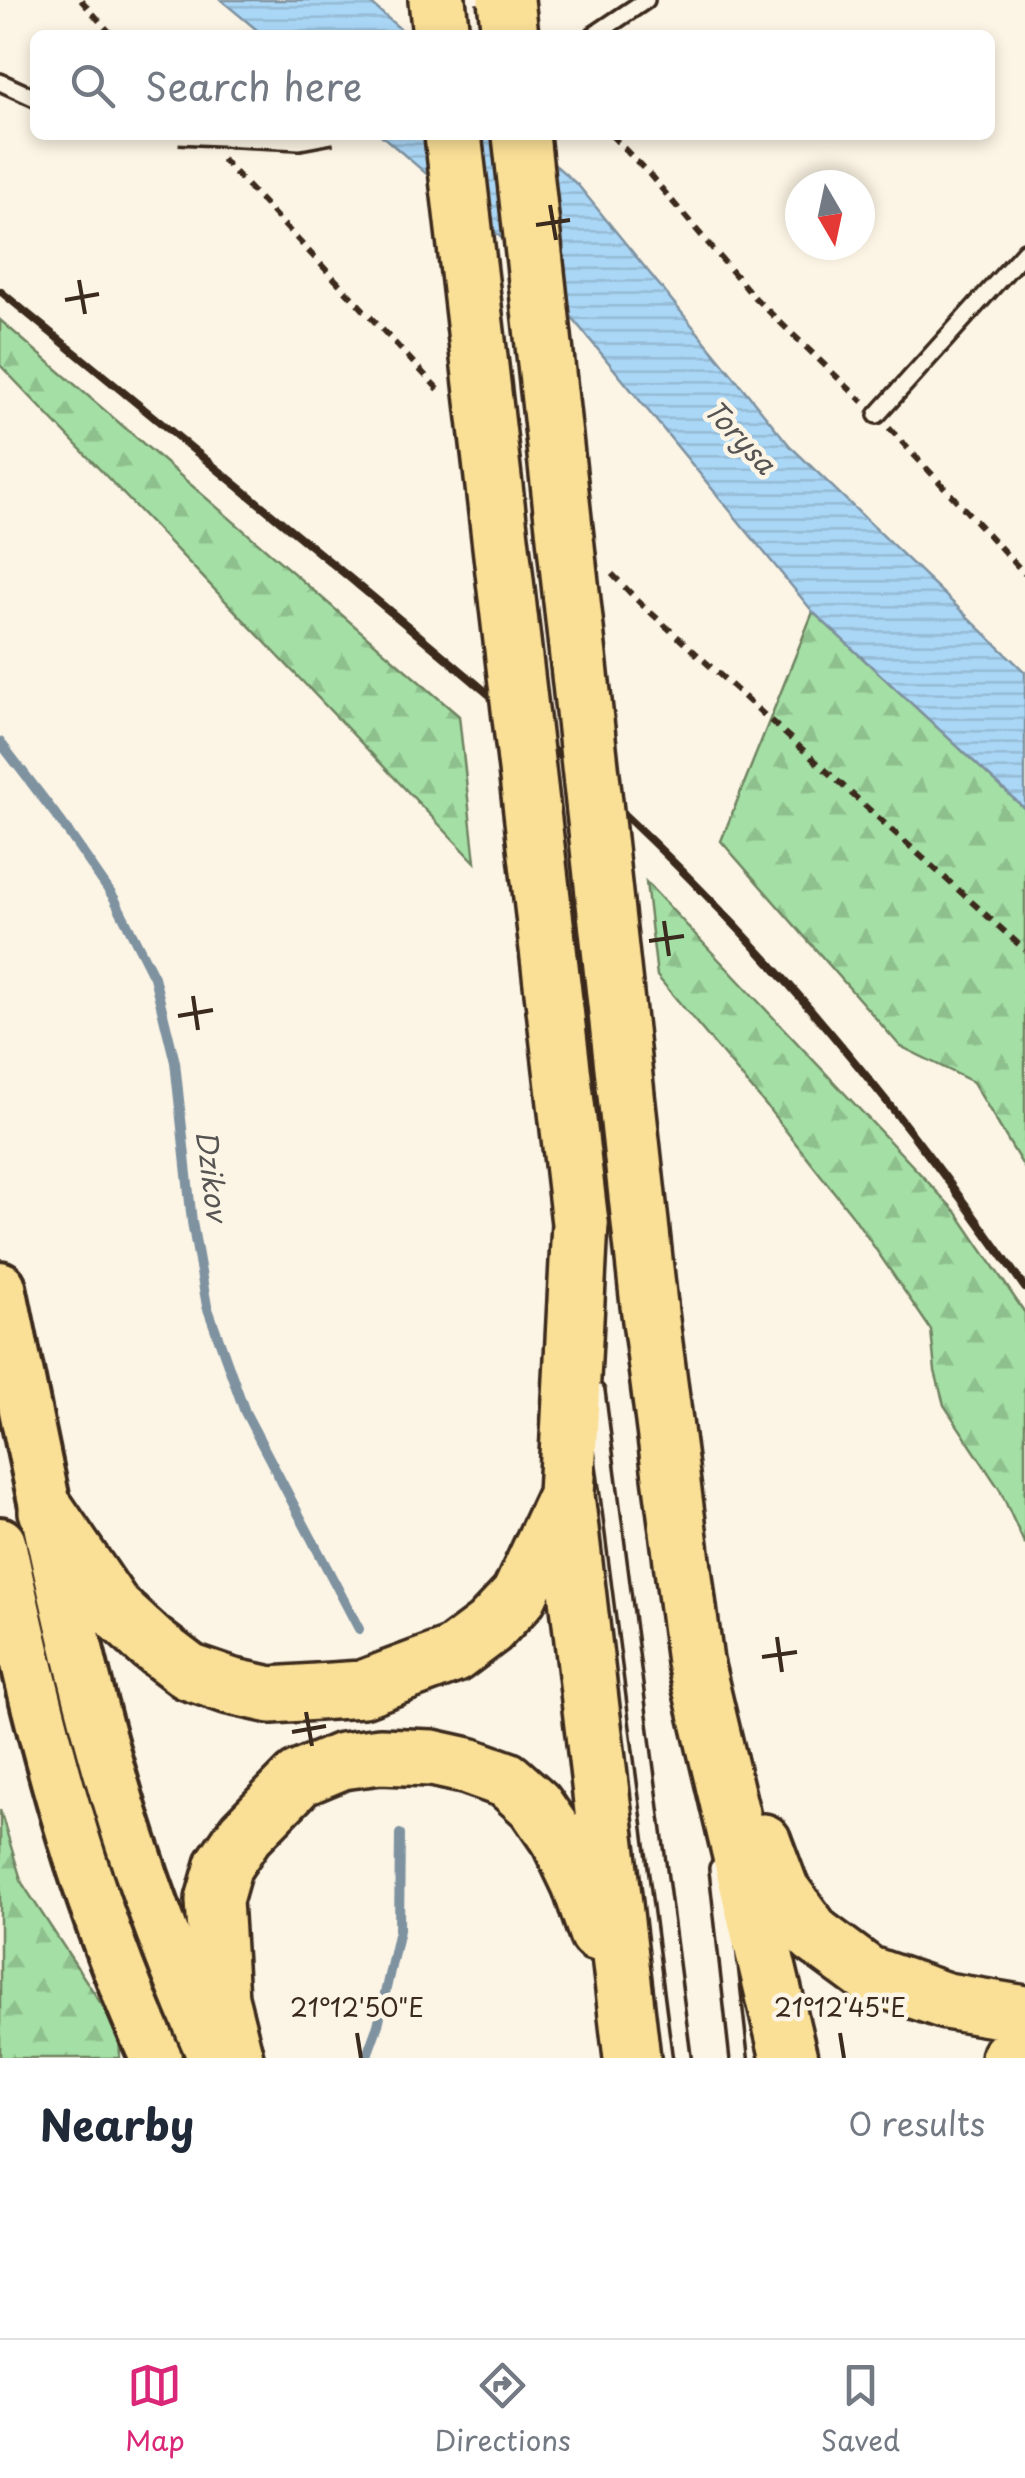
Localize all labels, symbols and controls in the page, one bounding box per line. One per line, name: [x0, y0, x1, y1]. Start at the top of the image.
search box: [30, 30, 995, 140]
text: Search here: [145, 57, 362, 114]
icon: search: [65, 58, 120, 113]
north arrow: [785, 170, 875, 260]
water label: Torysa: [695, 389, 787, 483]
water label: Dzikov: [186, 1127, 240, 1227]
text: 21°12'50"E: [290, 1988, 424, 2026]
text: 21°12'45"E: [774, 1988, 906, 2026]
text: Nearby: [40, 2092, 194, 2155]
text: 0 results: [849, 2099, 985, 2147]
tab: Map: [125, 2358, 185, 2461]
tab: Directions: [435, 2358, 571, 2461]
tab: Saved: [821, 2358, 900, 2461]

